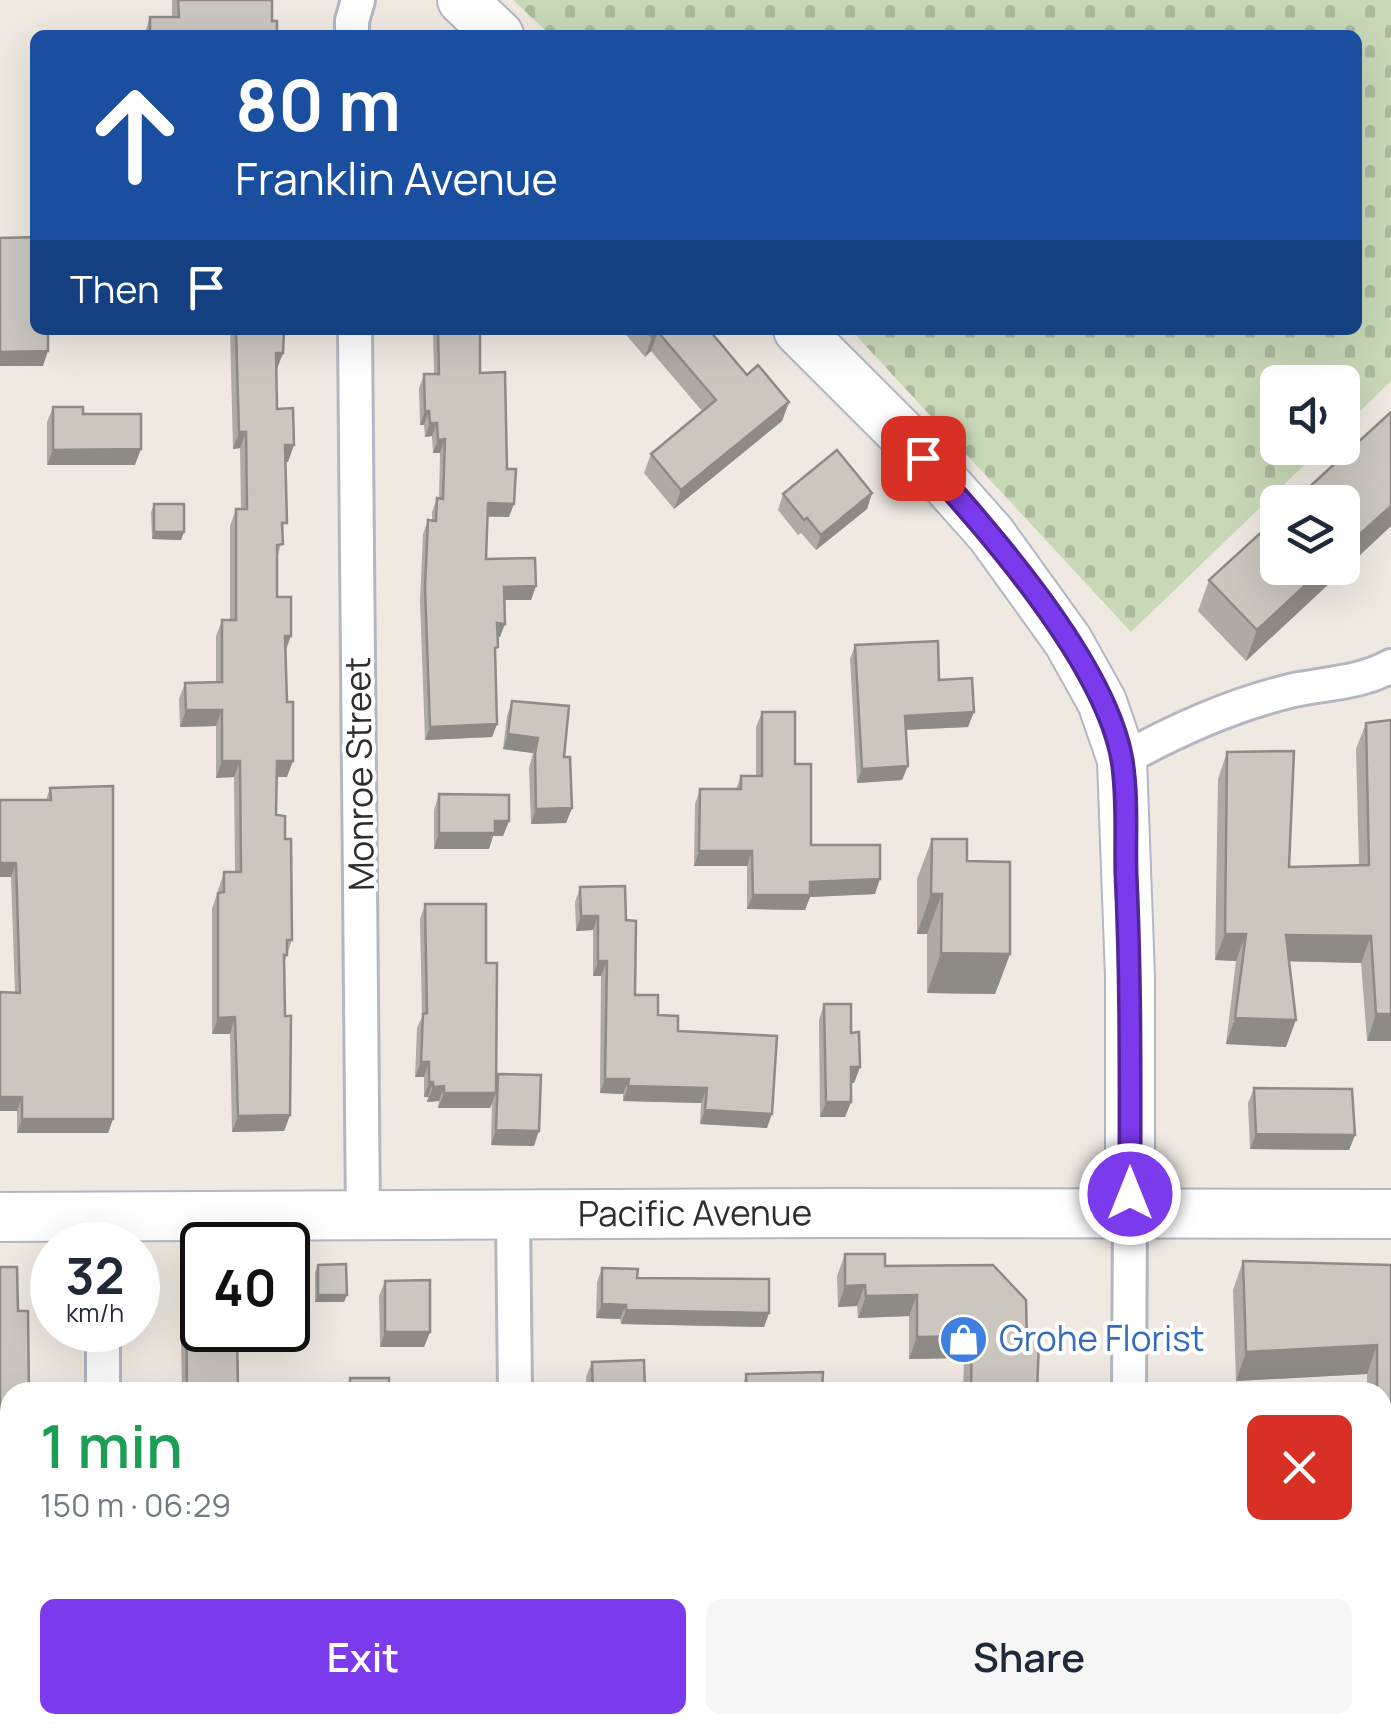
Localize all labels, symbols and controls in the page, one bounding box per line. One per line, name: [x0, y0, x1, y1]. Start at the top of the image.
text: 80 m: [235, 56, 401, 152]
icon: ahead: [70, 70, 200, 200]
text: Franklin Avenue: [235, 147, 558, 209]
icon: arrive: [179, 260, 234, 315]
text: Then: [70, 262, 159, 314]
map controls: [1260, 365, 1360, 585]
button: sound: [1260, 365, 1360, 465]
pin: [881, 416, 966, 501]
icon: arrive: [896, 431, 951, 486]
button: layers: [1260, 485, 1360, 585]
street label: Monroe Street: [333, 657, 385, 891]
position arrow: [1078, 1142, 1182, 1246]
street label: Pacific Avenue: [578, 1188, 812, 1237]
speed limit sign: 40: [180, 1222, 310, 1352]
text: 32: [66, 1241, 124, 1309]
text: km/h: [66, 1295, 124, 1330]
shop icon: Grohe Florist: [938, 1313, 990, 1365]
place label: Grohe Florist: [999, 1314, 1205, 1362]
text: 1 min: [40, 1404, 183, 1486]
button: close: [1247, 1415, 1352, 1520]
text: 150 m · 06:29: [40, 1483, 231, 1527]
button: Exit: [40, 1599, 686, 1714]
button: Share: [706, 1599, 1352, 1714]

